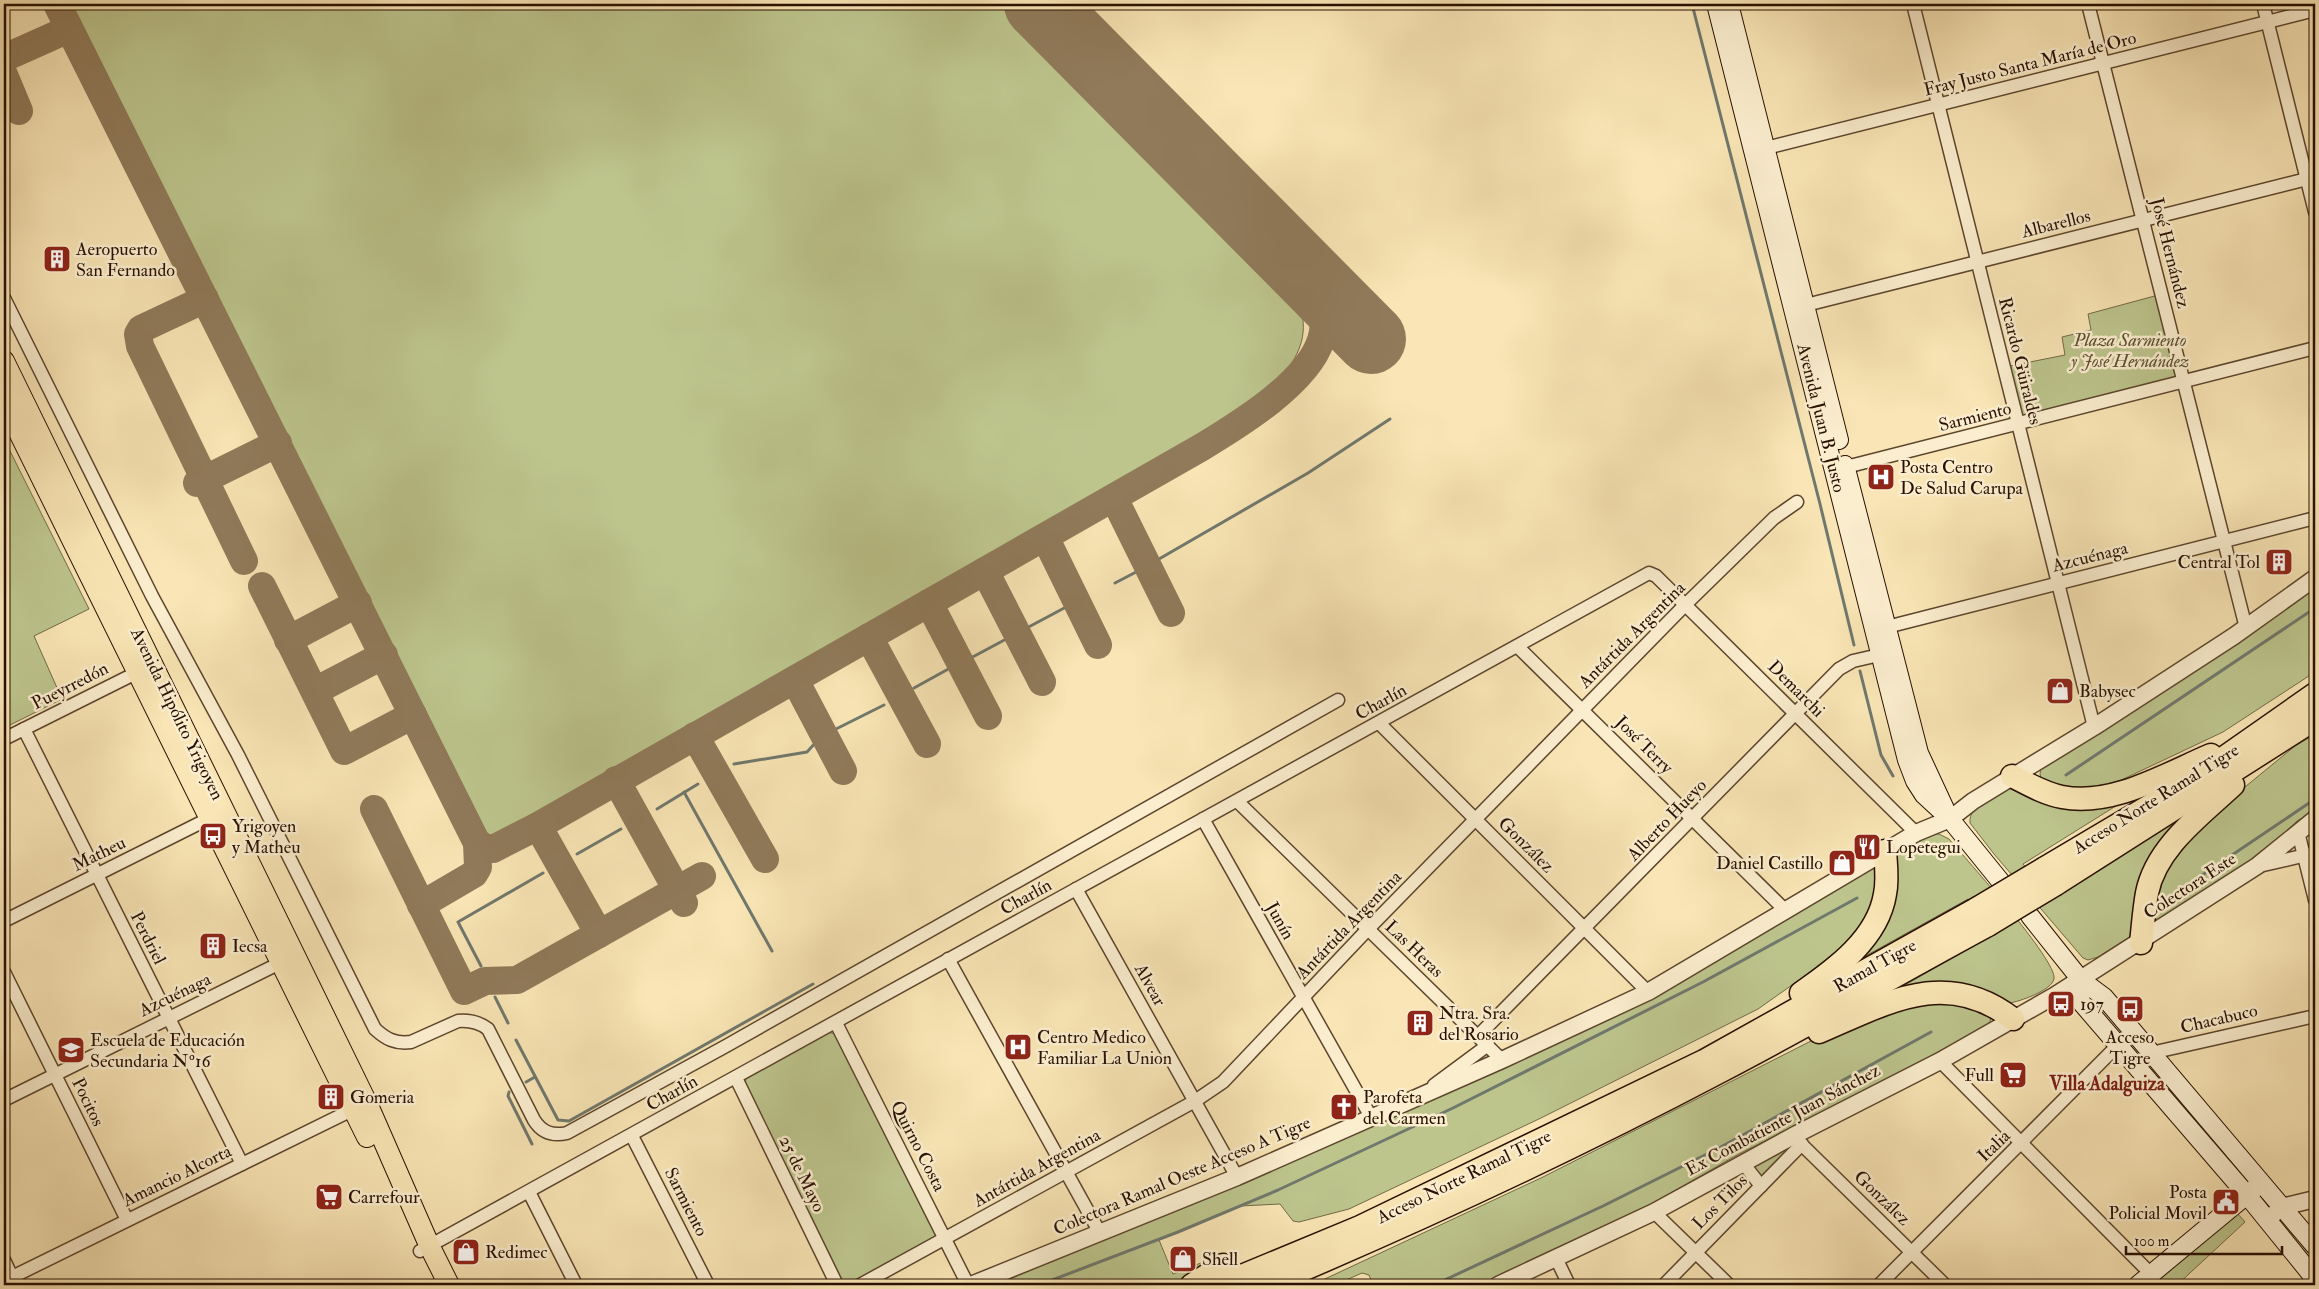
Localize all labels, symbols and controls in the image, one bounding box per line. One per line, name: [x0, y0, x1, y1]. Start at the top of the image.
street label: Fray Justo Santa María de Oro: [1921, 26, 2139, 102]
street label: José Hernández: [2145, 194, 2195, 311]
street label: Albarellos: [2018, 204, 2093, 244]
place label: Aeropuerto San Fernando: [75, 238, 175, 282]
building icon: Aeropuerto San Fernando: [42, 244, 72, 274]
street label: Ricardo Güiraldes: [1993, 295, 2047, 427]
park label: Plaza Sarmiento y José Hernández: [2069, 329, 2189, 373]
street label: Avenida Juan B. Justo: [1791, 340, 1851, 495]
street label: Sarmiento: [1936, 397, 2014, 437]
place label: Posta Centro De Salud Carupa: [1900, 456, 2024, 500]
hospital icon: Posta Centro De Salud Carupa: [1866, 462, 1896, 492]
street label: Azcuénaga: [2049, 536, 2131, 578]
building icon: Central Tol: [2264, 547, 2294, 577]
place label: Central Tol: [2178, 551, 2260, 574]
street label: Antártida Argentina: [1573, 576, 1691, 694]
street label: Avenida Hipólito Yrigoyen: [125, 623, 229, 804]
street label: Demarchi: [1763, 656, 1830, 723]
street label: Pueyrredón: [28, 657, 112, 715]
shop icon: Babysec: [2045, 676, 2075, 706]
street label: Charlín: [1351, 679, 1411, 725]
place label: Babysec: [2079, 680, 2136, 703]
street label: José Terry: [1609, 710, 1679, 780]
street label: Acceso Norte Ramal Tigre: [2068, 738, 2244, 860]
street label: Alberto Hueyo: [1622, 774, 1712, 867]
street label: González: [1493, 812, 1559, 878]
place label: Yrigoyen y Matheu: [232, 815, 301, 859]
bus stop icon: Yrigoyen y Matheu: [198, 821, 228, 851]
street label: Matheu: [68, 831, 130, 877]
restaurant icon: Lopetegui: [1852, 832, 1882, 862]
place label: Lopetegui: [1886, 836, 1961, 859]
street label: Colectora Este: [2139, 847, 2241, 924]
shop icon: Daniel Castillo: [1827, 848, 1857, 878]
place label: Daniel Castillo: [1716, 852, 1823, 875]
street label: Antártida Argentina: [1291, 865, 1407, 985]
street label: Charlín: [996, 874, 1056, 920]
street label: Junín: [1260, 897, 1300, 944]
street label: Perdriel: [125, 908, 171, 969]
street label: Las Heras: [1380, 915, 1448, 983]
building icon: Iecsa: [198, 931, 228, 961]
street label: Ramal Tigre: [1830, 934, 1921, 998]
place label: Iecsa: [232, 935, 268, 958]
street label: Alvear: [1128, 959, 1171, 1011]
street label: Azcuénaga: [134, 967, 215, 1023]
bus stop icon: 197: [2046, 989, 2076, 1019]
place label: 197: [2080, 993, 2104, 1016]
bus stop icon: Acceso Tigre: [2115, 994, 2145, 1024]
street label: Chacabuco: [2178, 999, 2260, 1039]
place label: Ntra. Sra. del Rosario: [1439, 1002, 1519, 1046]
building icon: Ntra. Sra. del Rosario: [1405, 1008, 1435, 1038]
place label: Centro Medico Familiar La Union: [1037, 1026, 1172, 1070]
place label: Acceso Tigre: [2105, 1026, 2154, 1070]
place label: Escuela de Educación Secundaria Nº16: [90, 1029, 245, 1073]
hospital icon: Centro Medico Familiar La Union: [1003, 1032, 1033, 1062]
school or university icon: Escuela de Educación Secundaria Nº16: [56, 1035, 86, 1065]
street label: Ex Combatiente Juan Sánchez: [1682, 1059, 1885, 1181]
supermarket icon: Full: [1998, 1060, 2028, 1090]
place label: Full: [1965, 1064, 1994, 1087]
street label: Charlín: [642, 1070, 702, 1116]
district label: Villa Adalguiza: [2048, 1072, 2166, 1097]
street label: Pocitos: [66, 1074, 110, 1130]
building icon: Gomeria: [316, 1082, 346, 1112]
place label: Gomeria: [350, 1086, 415, 1109]
place label: Parofeta del Carmen: [1363, 1086, 1446, 1130]
church icon: Parofeta del Carmen: [1329, 1092, 1359, 1122]
street label: Quirno Costa: [885, 1097, 951, 1196]
street label: Colectora Ramal Oeste Acceso A Tigre: [1050, 1111, 1315, 1241]
street label: Antártida Argentina: [968, 1123, 1105, 1213]
street label: Italia: [1973, 1124, 2016, 1167]
street label: Acceso Norte Ramal Tigre: [1372, 1125, 1555, 1230]
street label: 25 de Mayo: [774, 1132, 830, 1216]
street label: Amancio Alcorta: [118, 1139, 236, 1213]
street label: Sarmiento: [659, 1164, 713, 1240]
street label: González: [1849, 1165, 1915, 1231]
street label: Los Tilos: [1687, 1169, 1753, 1235]
place label: Posta Policial Movil: [2108, 1181, 2208, 1225]
supermarket icon: Carrefour: [314, 1182, 344, 1212]
place label: Carrefour: [348, 1186, 420, 1209]
public building icon: Posta Policial Movil: [2211, 1187, 2241, 1217]
scale bar: [2126, 1224, 2283, 1256]
text: 100 m: [2134, 1232, 2170, 1251]
shop icon: Redimec: [451, 1237, 481, 1267]
place label: Redimec: [485, 1241, 548, 1264]
shop icon: Shell: [1168, 1244, 1198, 1274]
place label: Shell: [1202, 1248, 1239, 1271]

